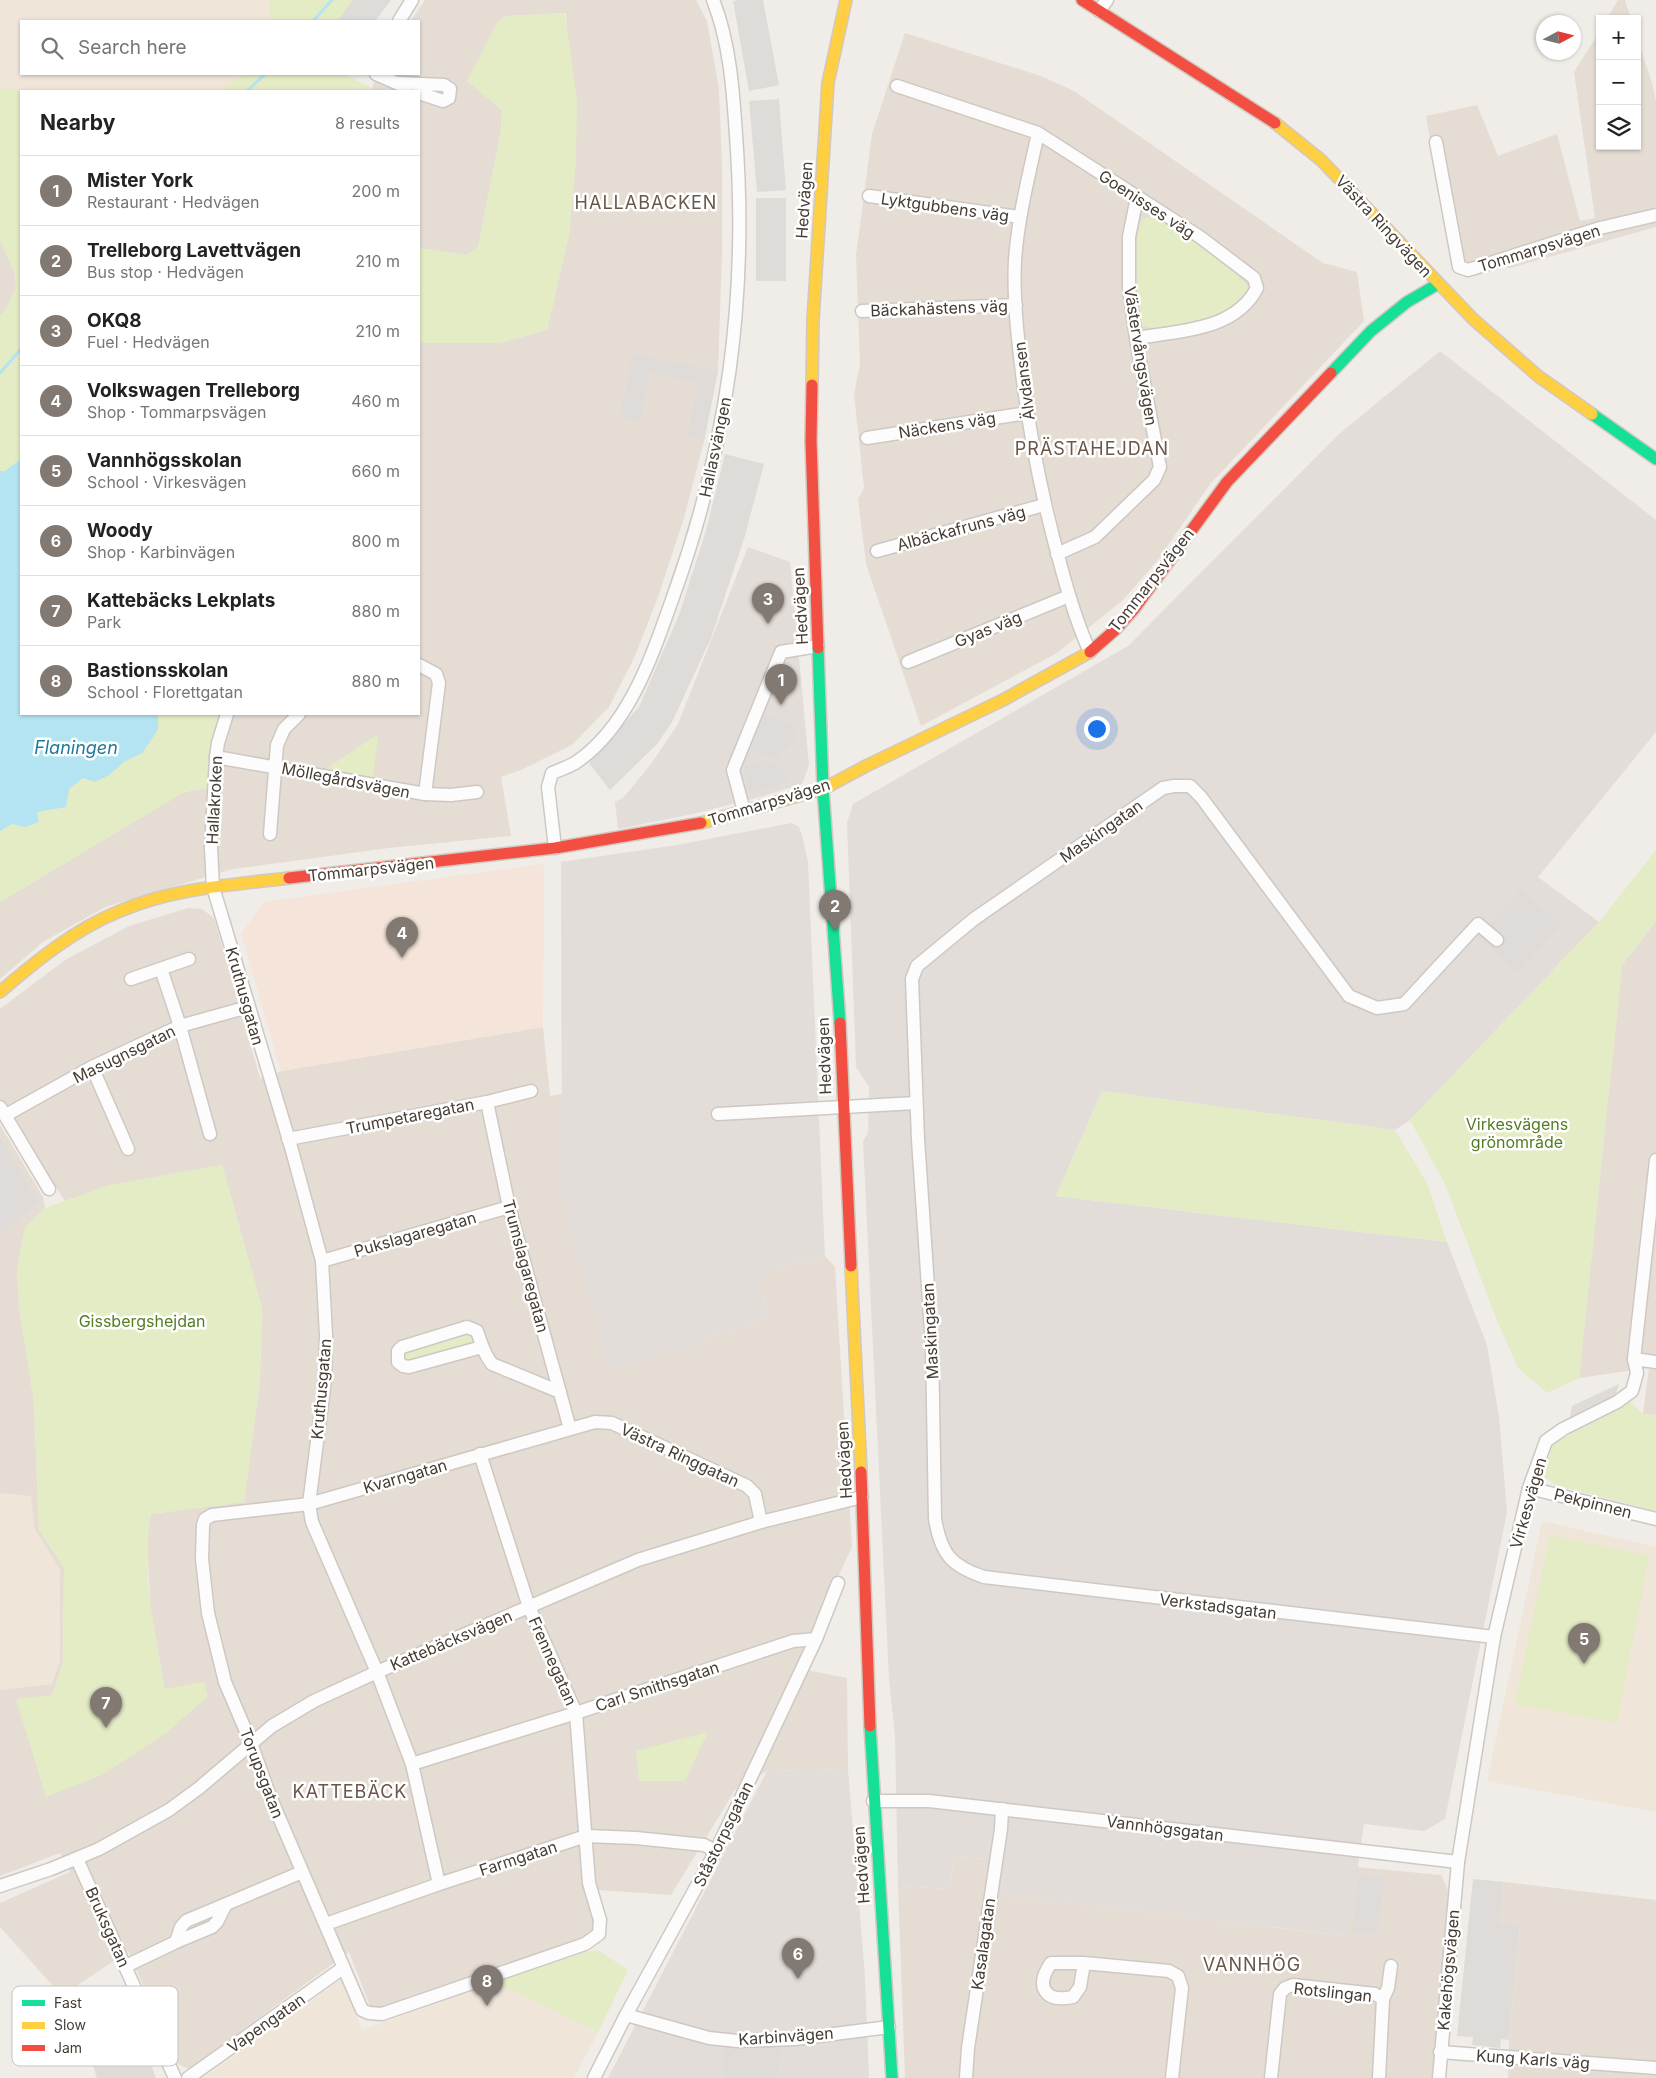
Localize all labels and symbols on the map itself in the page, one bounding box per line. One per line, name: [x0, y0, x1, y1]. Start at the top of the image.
north arrow: [1536, 15, 1581, 60]
street label: Hedvägen: [791, 161, 817, 239]
street label: Goenisses väg: [1095, 165, 1199, 243]
street label: Västra Ringvägen: [1331, 171, 1437, 281]
street label: Lyktgubbens väg: [880, 188, 1010, 226]
district label: HALLABACKEN: [575, 192, 717, 213]
street label: Tommarpsvägen: [1475, 220, 1603, 276]
street label: Västervångsvägen: [1120, 285, 1162, 427]
street label: Bäckahästens väg: [870, 296, 1008, 320]
street label: Älvdansen: [1009, 341, 1039, 421]
street label: Hallasvängen: [695, 395, 735, 499]
street label: Näckens väg: [897, 407, 997, 443]
district label: PRÄSTAHEJDAN: [1015, 437, 1169, 459]
street label: Albäckafruns väg: [895, 501, 1027, 555]
street label: Tommarpsvägen: [1104, 524, 1198, 636]
street label: Hedvägen: [788, 567, 812, 645]
pin: 3: [752, 583, 784, 624]
street label: Gyas väg: [952, 607, 1024, 651]
pin: 1: [765, 664, 797, 705]
your location: [1084, 716, 1110, 742]
water label: Flaningen: [34, 737, 118, 758]
street label: Hallakroken: [202, 755, 226, 845]
street label: Möllegårdsvägen: [280, 758, 412, 802]
street label: Tommarpsvägen: [705, 774, 833, 830]
street label: Maskingatan: [1056, 795, 1146, 867]
street label: Tommarpsvägen: [307, 852, 435, 886]
pin: 2: [819, 890, 851, 931]
pin: 4: [386, 917, 418, 958]
street label: Kruthusgatan: [221, 945, 269, 1047]
street label: Hedvägen: [813, 1017, 835, 1095]
street label: Masugnsgatan: [69, 1021, 179, 1087]
street label: Trumpetaregatan: [344, 1094, 476, 1138]
park label: Virkesvägens grönområde: [1466, 1114, 1568, 1152]
street label: Trumslagaregatan: [499, 1197, 553, 1335]
street label: Pukslagaregatan: [352, 1207, 478, 1261]
street label: Maskingatan: [917, 1282, 943, 1380]
park label: Gissbergshejdan: [79, 1311, 205, 1331]
street label: Kruthusgatan: [307, 1338, 335, 1440]
street label: Västra Ringgatan: [618, 1419, 742, 1491]
street label: Hedvägen: [832, 1421, 856, 1499]
street label: Kvarngatan: [361, 1454, 449, 1498]
street label: Virkesvägen: [1505, 1455, 1551, 1551]
street label: Pekpinnen: [1552, 1484, 1634, 1522]
street label: Verkstadsgatan: [1158, 1589, 1278, 1623]
street label: Kattebäcksvägen: [387, 1605, 515, 1675]
street label: Frennegatan: [525, 1614, 581, 1708]
pin: 5: [1568, 1623, 1600, 1664]
street label: Carl Smithsgatan: [592, 1657, 722, 1715]
pin: 7: [90, 1687, 122, 1728]
street label: Torupsgatan: [236, 1725, 288, 1821]
street label: Ståstorpsgatan: [689, 1778, 757, 1890]
district label: KATTEBÄCK: [293, 1780, 407, 1802]
street label: Vannhögsgatan: [1105, 1811, 1225, 1845]
street label: Hedvägen: [848, 1826, 874, 1904]
street label: Farmgatan: [476, 1836, 560, 1880]
street label: Bruksgatan: [81, 1884, 135, 1970]
street label: Kasalagatan: [967, 1897, 999, 1991]
street label: Kakehögsvägen: [1433, 1909, 1463, 2031]
pin: 6: [782, 1938, 814, 1979]
district label: VANNHÖG: [1203, 1953, 1301, 1975]
pin: 8: [471, 1965, 503, 2006]
street label: Rotslingan: [1293, 1978, 1373, 2006]
legend: [12, 1986, 178, 2066]
street label: Vapengatan: [223, 1989, 309, 2057]
text: Fast: [54, 1994, 82, 2011]
text: Slow: [54, 2016, 86, 2033]
street label: Karbinvägen: [738, 2023, 834, 2049]
text: Jam: [54, 2039, 82, 2056]
street label: Kung Karls väg: [1475, 2045, 1591, 2073]

